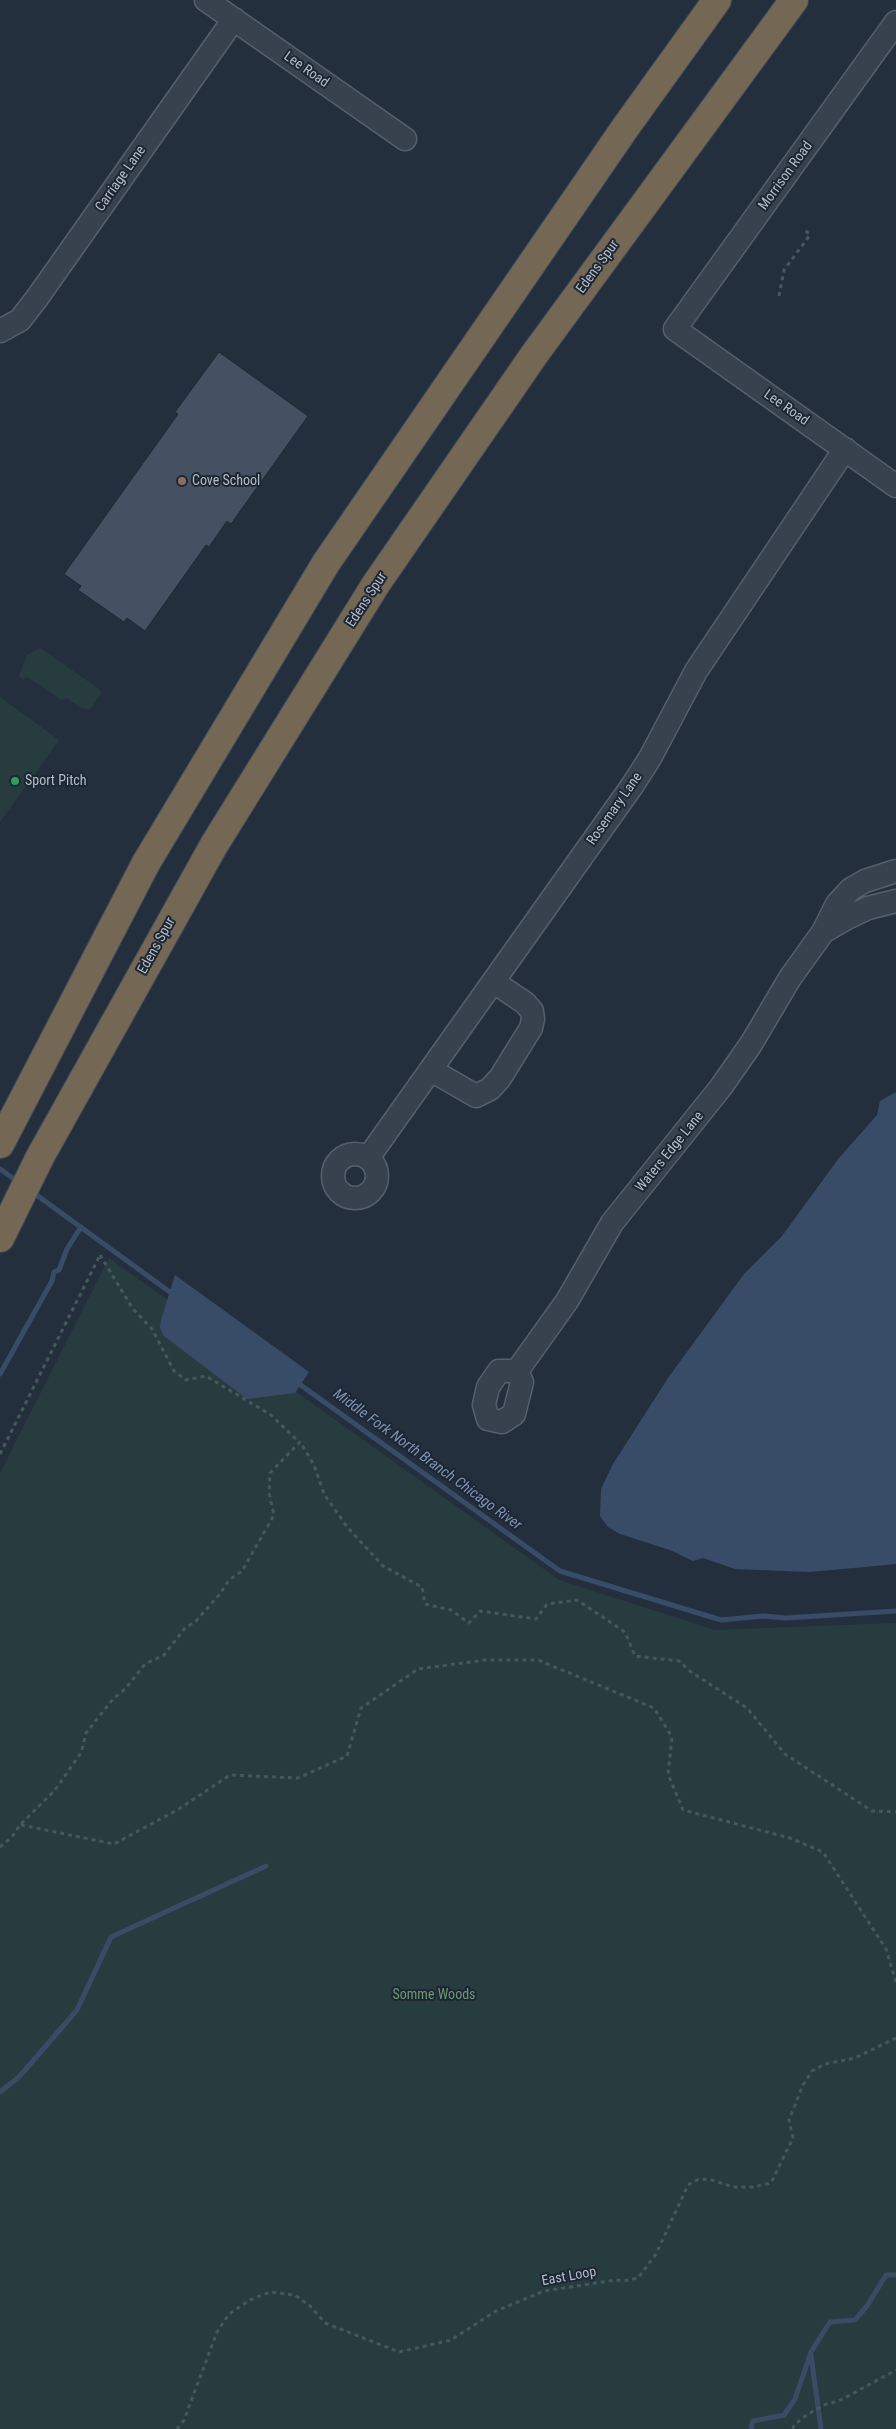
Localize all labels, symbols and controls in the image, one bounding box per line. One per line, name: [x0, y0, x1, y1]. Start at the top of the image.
street label: Lee Road: [280, 48, 332, 92]
street label: Morrison Road: [755, 138, 817, 214]
street label: Carriage Lane: [92, 143, 150, 215]
street label: Edens Spur: [573, 237, 623, 297]
street label: Lee Road: [760, 386, 812, 430]
place label: Cove School: [192, 473, 260, 489]
marker: Cove School: [176, 475, 188, 487]
street label: Edens Spur: [343, 569, 391, 631]
street label: Rosemary Lane: [584, 769, 646, 849]
place label: Sport Pitch: [25, 773, 86, 789]
marker: Sport Pitch: [9, 775, 21, 787]
street label: Edens Spur: [135, 915, 179, 977]
street label: Waters Edge Lane: [632, 1108, 708, 1196]
water label: Middle Fork North Branch Chicago River: [329, 1386, 525, 1534]
park label: Somme Woods: [393, 1987, 475, 2003]
street label: East Loop: [540, 2264, 598, 2290]

